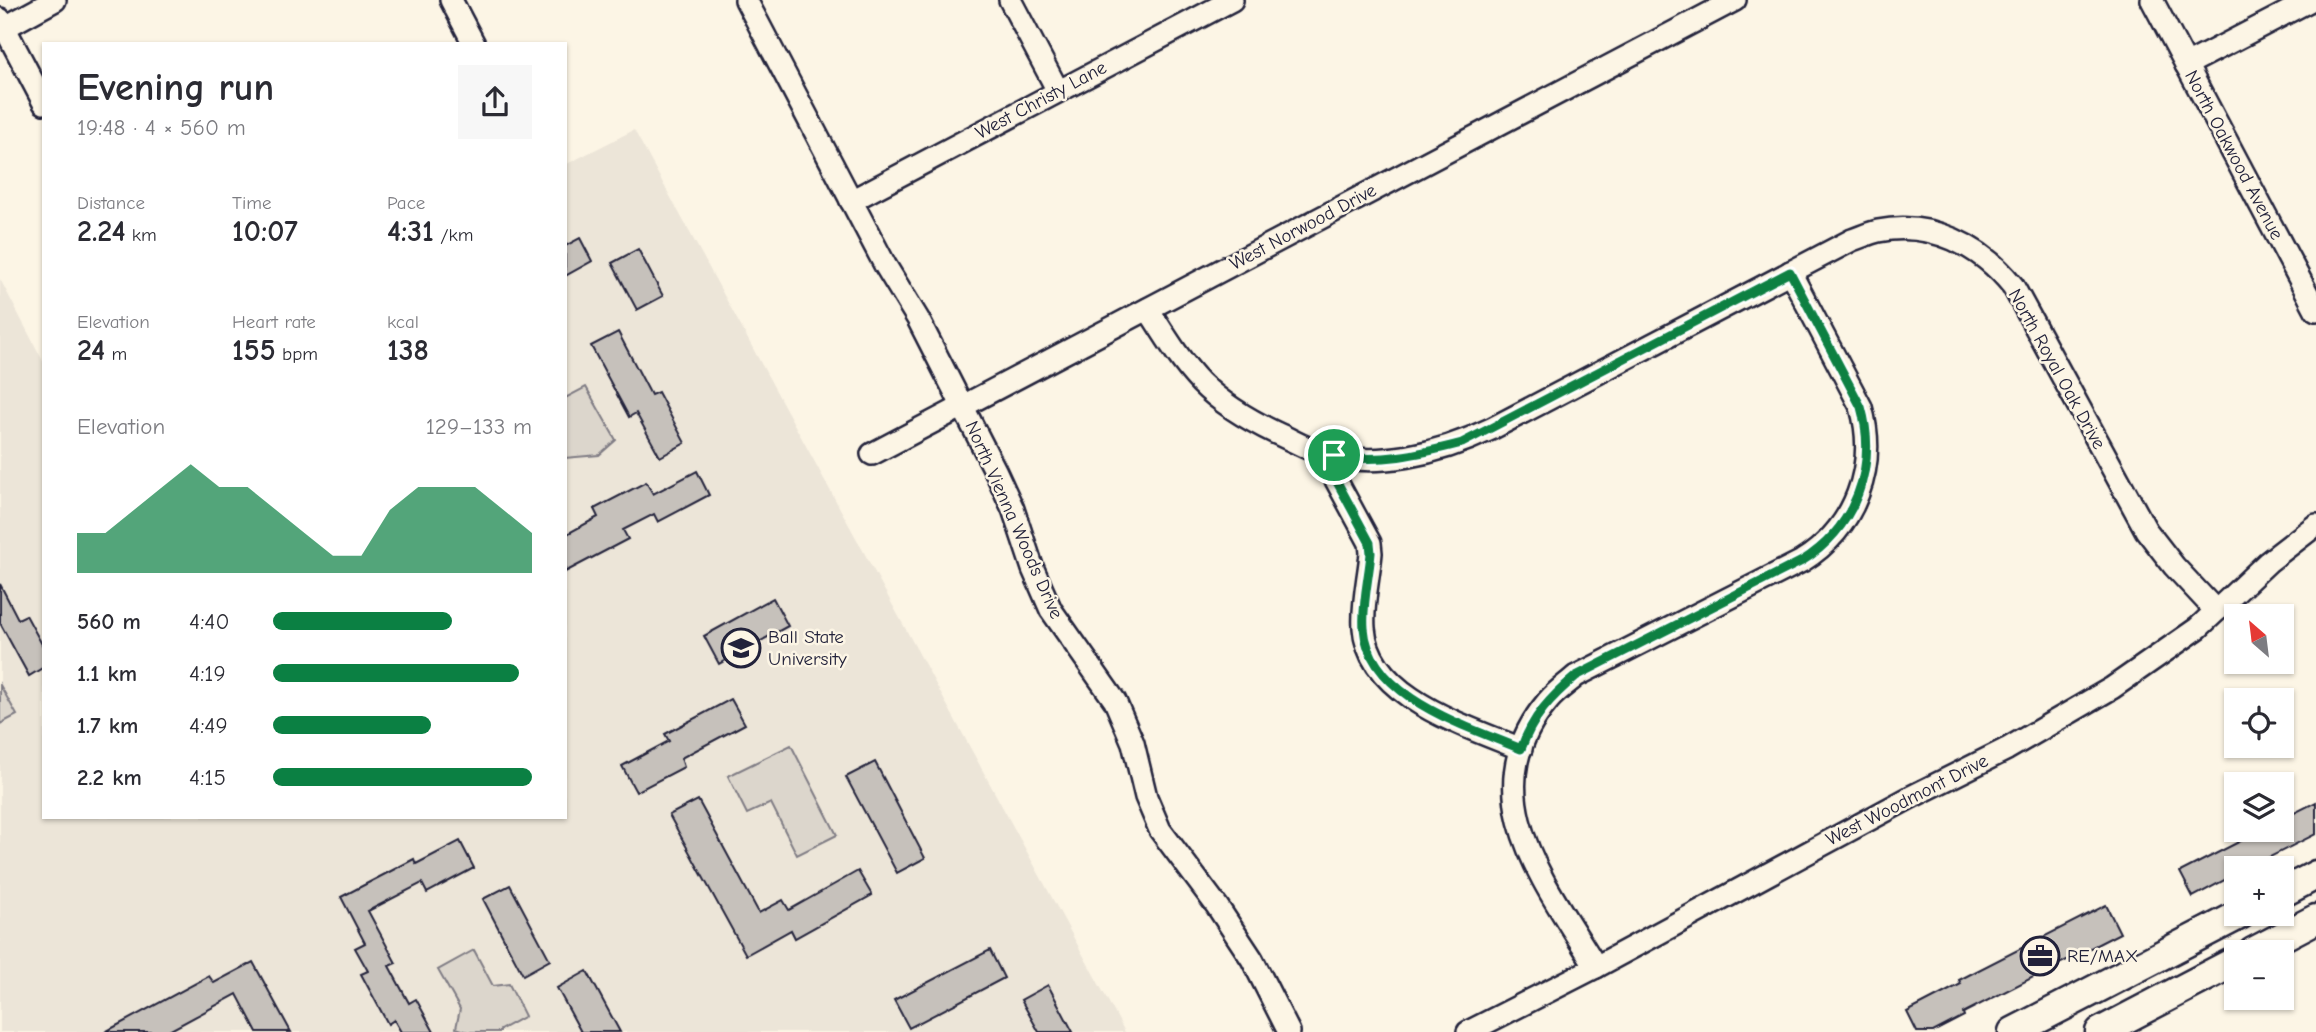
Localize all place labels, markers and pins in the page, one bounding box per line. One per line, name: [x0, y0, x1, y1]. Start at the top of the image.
pin: [1304, 425, 1364, 485]
place label: Ball State University: [768, 626, 847, 670]
school or university icon: Ball State University: [720, 627, 762, 669]
office icon: RE/MAX: [2019, 935, 2061, 977]
place label: RE/MAX: [2067, 945, 2138, 967]

